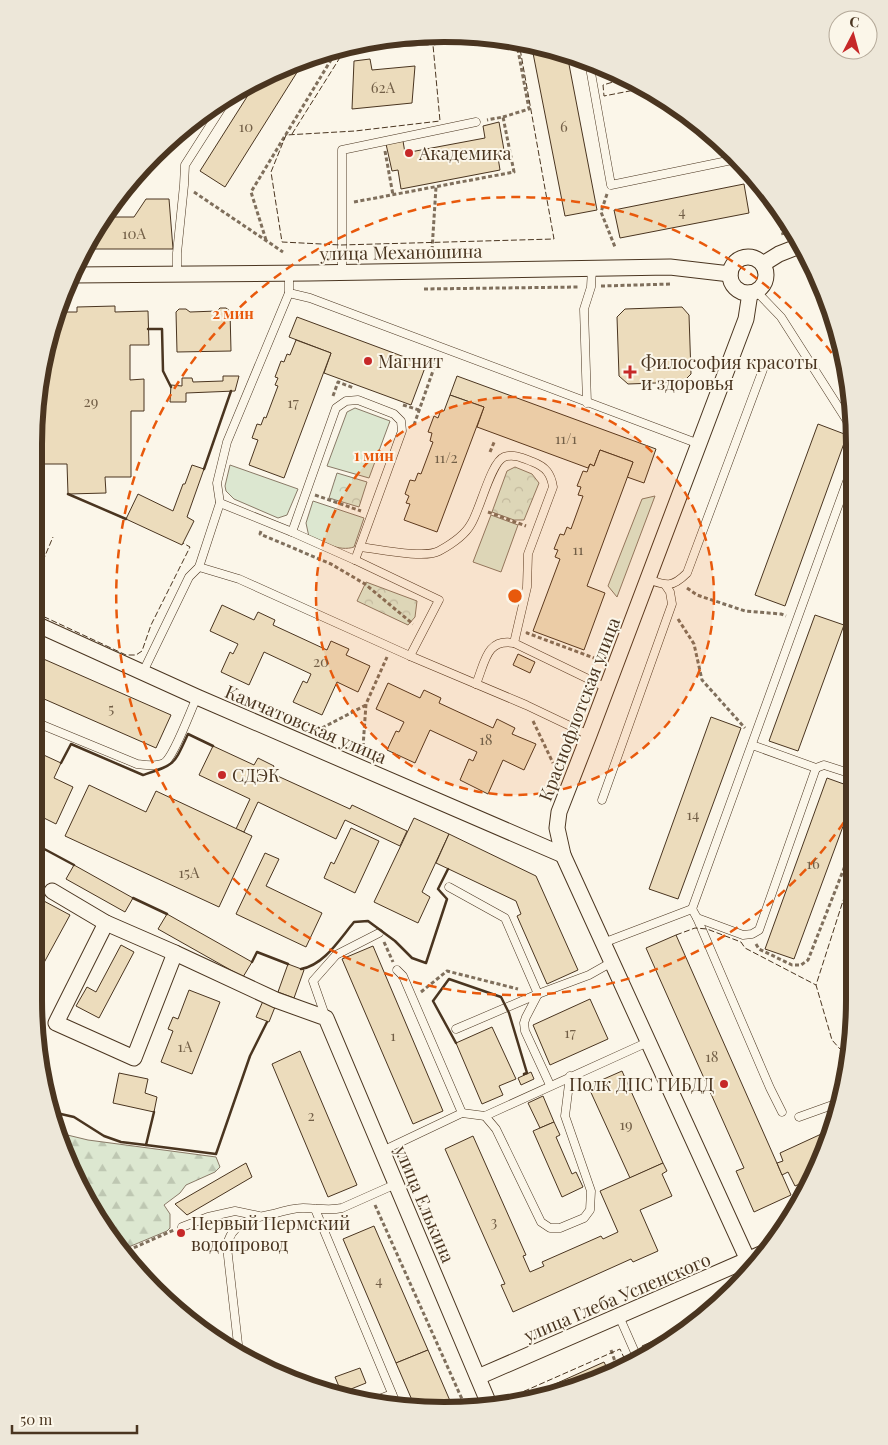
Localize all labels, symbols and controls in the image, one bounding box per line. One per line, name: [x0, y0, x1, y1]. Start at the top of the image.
north arrow: [828, 10, 878, 60]
text: С: [849, 12, 860, 32]
house number: 62А: [371, 77, 396, 97]
house number: 10: [239, 116, 253, 136]
house number: 6: [560, 116, 568, 136]
place label: Академика: [418, 141, 511, 165]
marker: Академика: [403, 147, 415, 159]
house number: 4: [678, 201, 686, 221]
house number: 10А: [122, 223, 147, 243]
street label: улица Механошина: [318, 239, 483, 265]
text: 2 мин: [212, 303, 254, 323]
place label: Магнит: [378, 349, 443, 373]
place label: Философия красоты и здоровья: [641, 350, 818, 395]
marker: Магнит: [362, 355, 374, 367]
marker: Философия красоты и здоровья: [623, 365, 637, 379]
house number: 29: [84, 391, 98, 411]
house number: 17: [287, 392, 299, 412]
house number: 11/1: [555, 428, 578, 448]
text: 1 мин: [354, 445, 394, 465]
house number: 11/2: [434, 447, 458, 467]
house number: 11: [572, 539, 584, 559]
centre of rings: [506, 587, 524, 605]
street label: Краснофлотская улица: [533, 614, 625, 804]
house number: 20: [313, 651, 329, 671]
street label: Камчатовская улица: [221, 679, 391, 769]
house number: 5: [108, 698, 114, 718]
house number: 18: [479, 729, 493, 749]
place label: СДЭК: [232, 763, 280, 787]
marker: СДЭК: [216, 769, 228, 781]
house number: 14: [687, 804, 699, 824]
house number: 16: [806, 853, 820, 873]
house number: 15А: [178, 862, 200, 882]
house number: 17: [564, 1022, 576, 1042]
house number: 1: [390, 1025, 396, 1045]
house number: 1А: [177, 1036, 193, 1056]
house number: 18: [705, 1046, 719, 1066]
place label: Полк ДПС ГИБДД: [569, 1072, 714, 1096]
marker: Полк ДПС ГИБДД: [718, 1078, 730, 1090]
house number: 2: [307, 1105, 315, 1125]
house number: 19: [619, 1114, 633, 1134]
street label: улица Елькина: [389, 1141, 460, 1266]
place label: Первый Пермский водопровод: [191, 1211, 350, 1256]
house number: 3: [491, 1211, 498, 1231]
marker: Первый Пермский водопровод: [175, 1227, 187, 1239]
street label: улица Глеба Успенского: [519, 1247, 714, 1348]
house number: 4: [375, 1270, 383, 1290]
scale bar: [12, 1402, 138, 1434]
text: 50 m: [20, 1409, 53, 1429]

